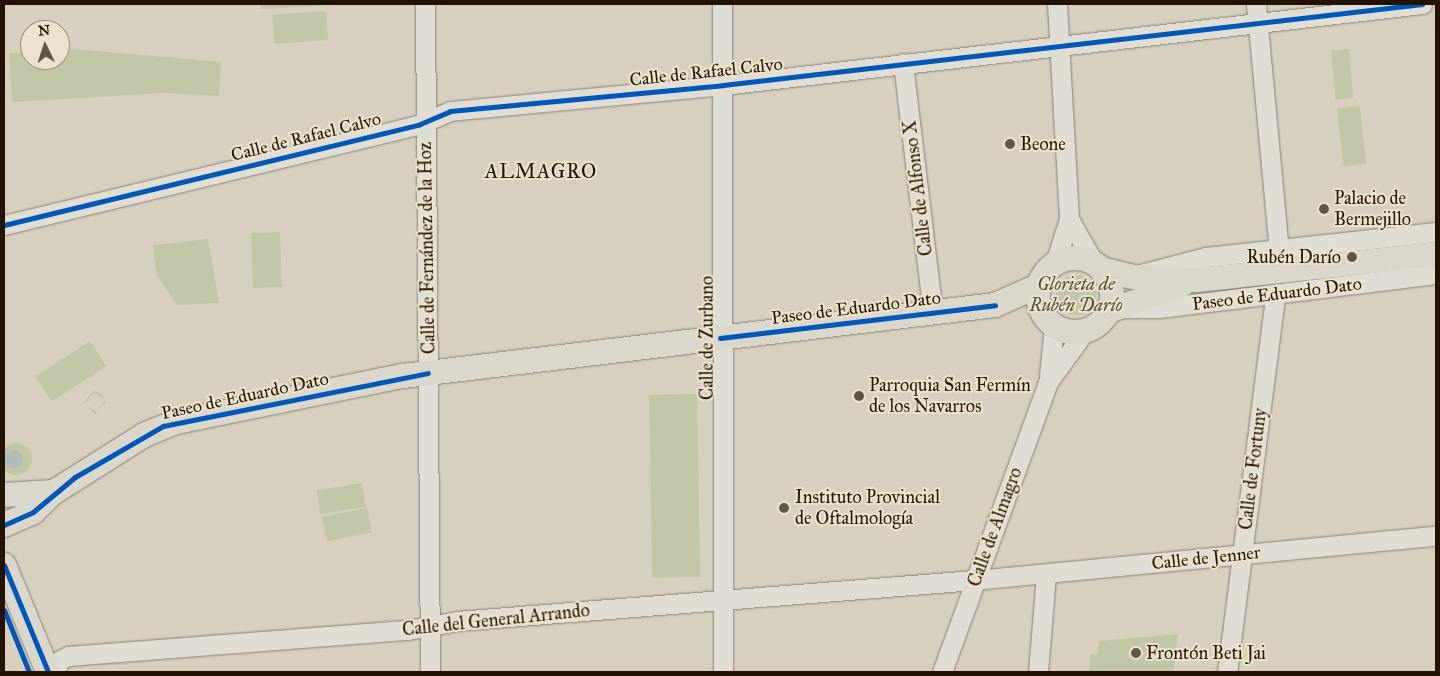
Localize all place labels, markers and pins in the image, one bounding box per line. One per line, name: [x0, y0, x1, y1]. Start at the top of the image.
place label: Beone: [1020, 133, 1066, 155]
marker: Beone: [1004, 138, 1016, 150]
place label: Palacio de Bermejillo: [1334, 188, 1411, 230]
marker: Palacio de Bermejillo: [1318, 203, 1330, 215]
place label: Rubén Darío: [1246, 246, 1341, 268]
marker: Rubén Darío: [1345, 250, 1359, 264]
place label: Parroquia San Fermín de los Navarros: [869, 375, 1031, 418]
marker: Parroquia San Fermín de los Navarros: [853, 390, 865, 402]
place label: Instituto Provincial de Oftalmología: [795, 487, 940, 530]
marker: Instituto Provincial de Oftalmología: [777, 501, 791, 515]
place label: Frontón Beti Jai: [1146, 642, 1266, 664]
marker: Frontón Beti Jai: [1130, 647, 1142, 659]

